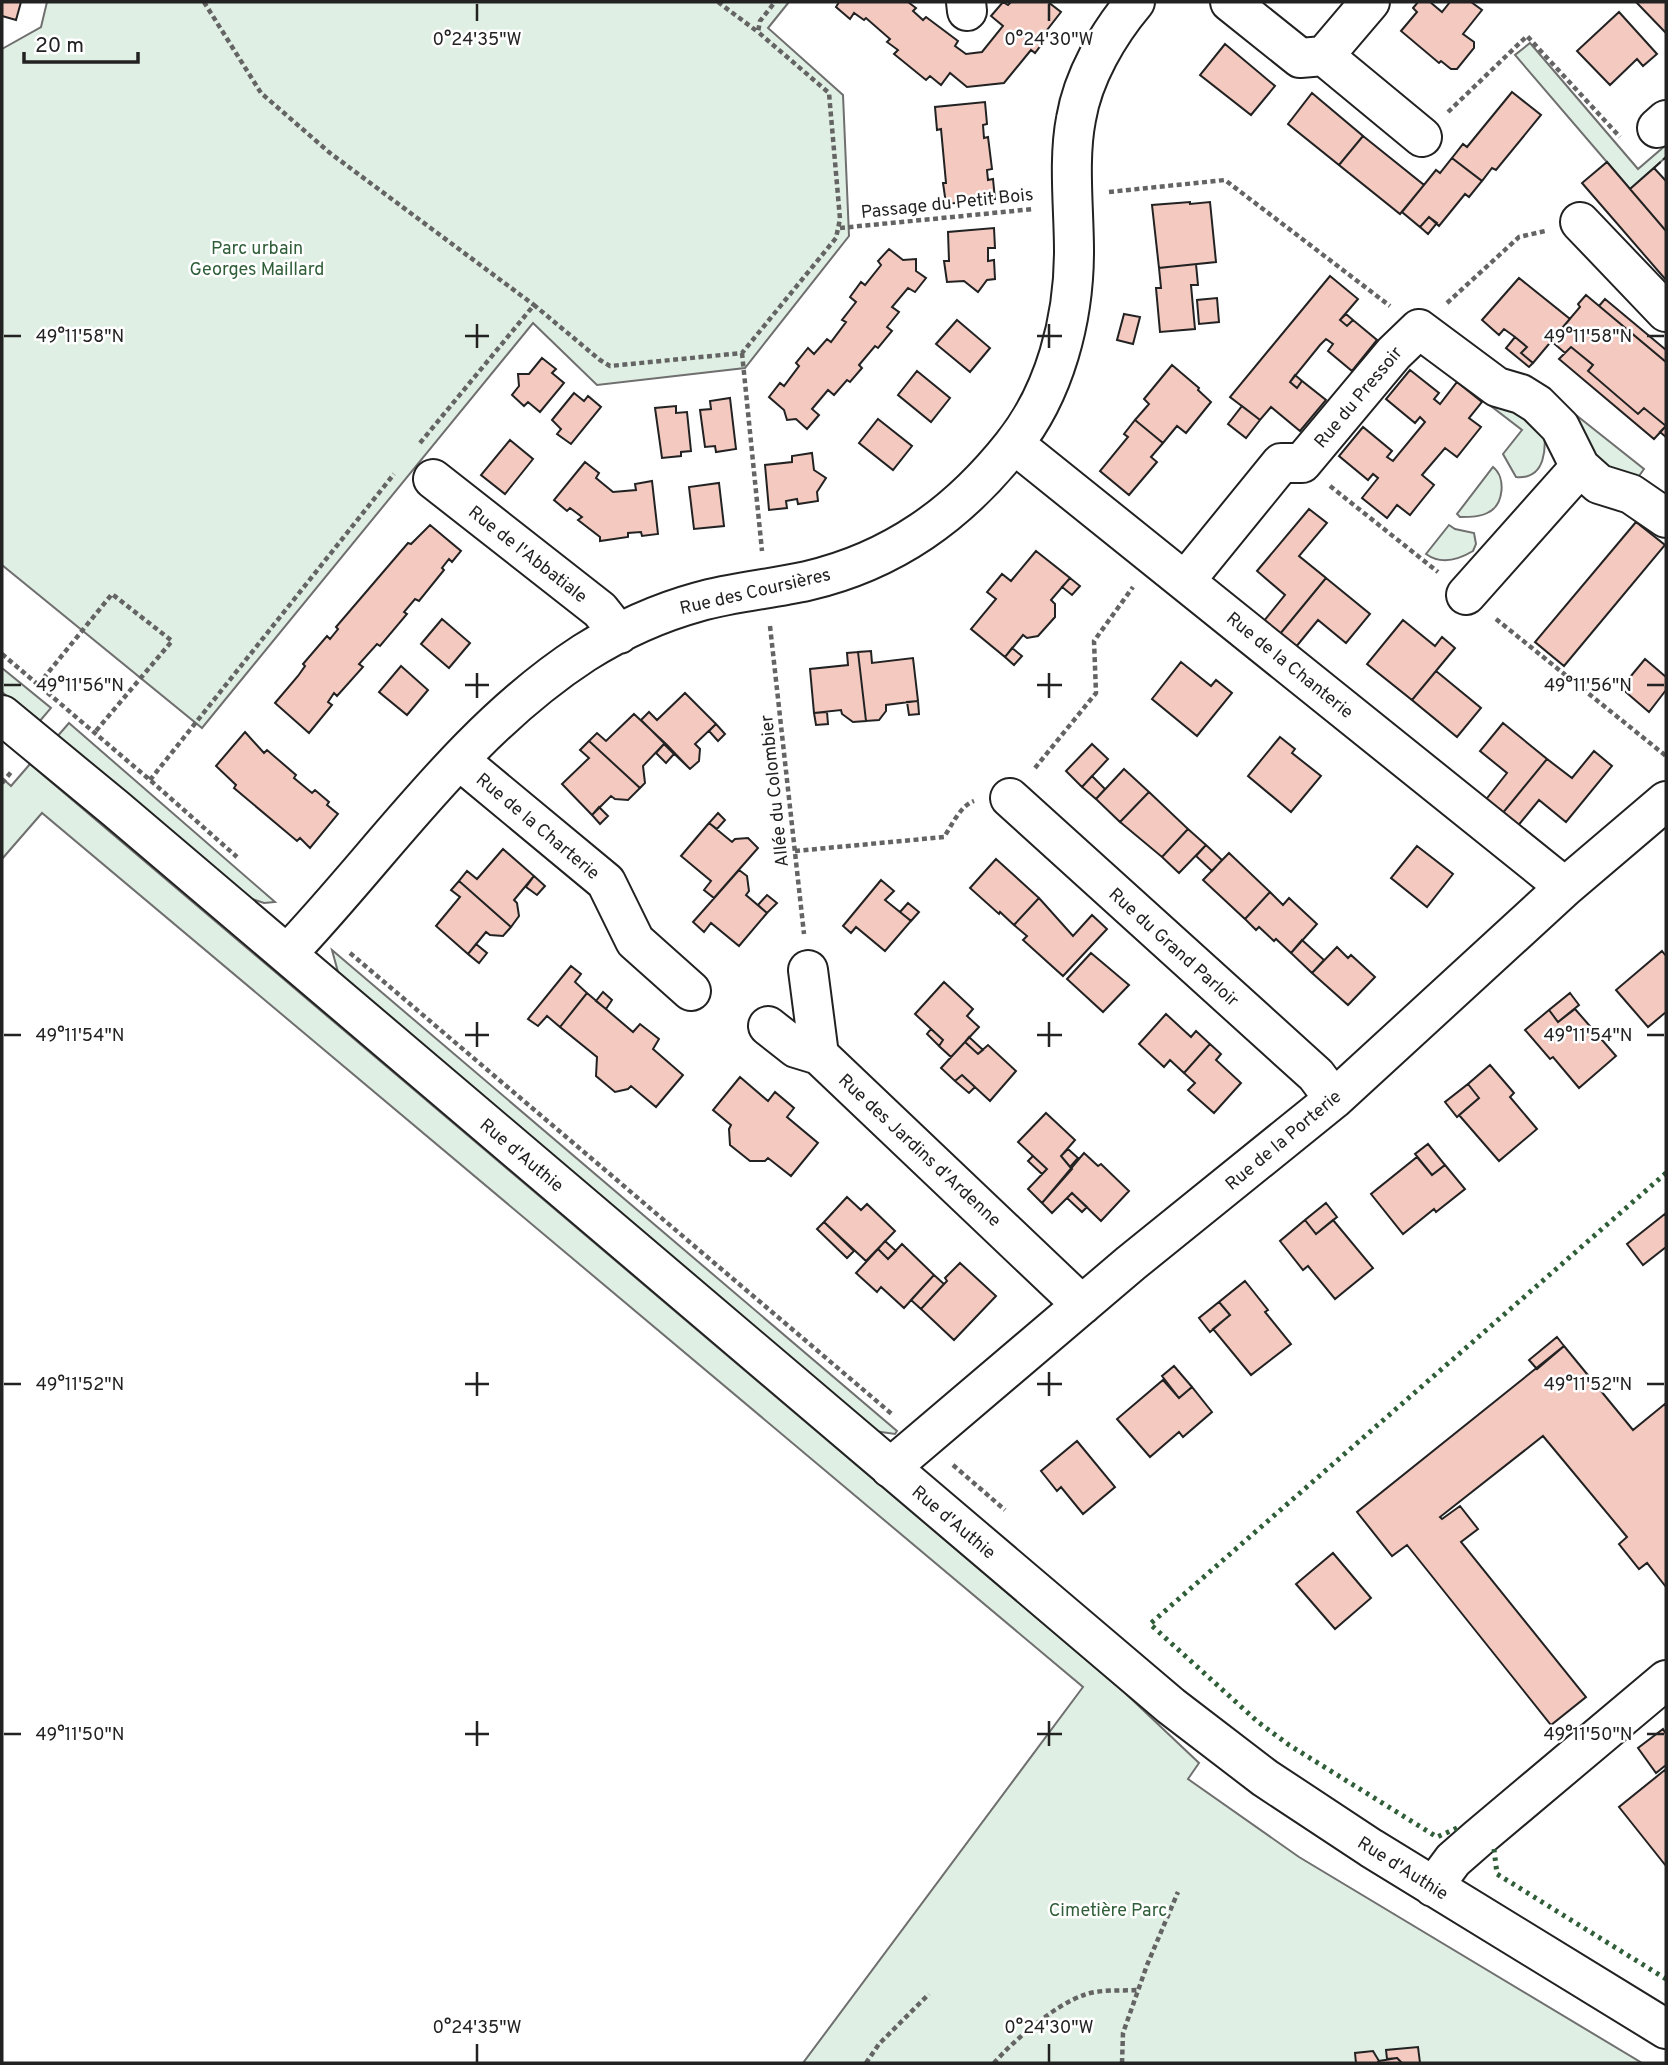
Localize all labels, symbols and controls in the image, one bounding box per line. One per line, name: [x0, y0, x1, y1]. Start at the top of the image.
scale bar: [24, 21, 138, 65]
text: 0°24'35"W: [432, 29, 522, 52]
text: 0°24'30"W: [1004, 29, 1094, 52]
text: 20 m: [35, 33, 84, 60]
street label: Passage du Petit Bois: [860, 184, 1035, 225]
park label: Parc urbain Georges Maillard: [190, 238, 324, 282]
text: 49°11'58"N: [36, 326, 124, 349]
text: 49°11'58"N: [1544, 326, 1632, 349]
street label: Rue du Pressoir: [1310, 342, 1408, 454]
street label: Rue de l'Abbatiale: [463, 501, 591, 609]
street label: Rue des Coursières: [678, 564, 833, 621]
street label: Rue de la Chanterie: [1221, 608, 1357, 725]
text: 49°11'56"N: [36, 675, 124, 698]
text: 49°11'56"N: [1544, 675, 1632, 698]
street label: Allée du Colombier: [756, 714, 795, 868]
street label: Rue de la Charterie: [470, 769, 604, 886]
street label: Rue du Grand Parloir: [1103, 884, 1243, 1013]
text: 49°11'54"N: [35, 1025, 125, 1048]
text: 49°11'54"N: [1543, 1025, 1633, 1048]
street label: Rue des Jardins d'Ardenne: [833, 1069, 1005, 1233]
street label: Rue de la Porterie: [1221, 1086, 1347, 1196]
street label: Rue d'Authie: [474, 1114, 568, 1198]
text: 49°11'52"N: [36, 1374, 124, 1397]
text: 49°11'52"N: [1544, 1374, 1632, 1397]
street label: Rue d'Authie: [906, 1481, 1000, 1565]
text: 49°11'50"N: [36, 1724, 125, 1747]
text: 49°11'50"N: [1544, 1724, 1633, 1747]
street label: Rue d'Authie: [1353, 1832, 1452, 1906]
park label: Cimetière Parc: [1049, 1900, 1167, 1923]
text: 0°24'35"W: [432, 2017, 522, 2040]
text: 0°24'30"W: [1004, 2017, 1094, 2040]

